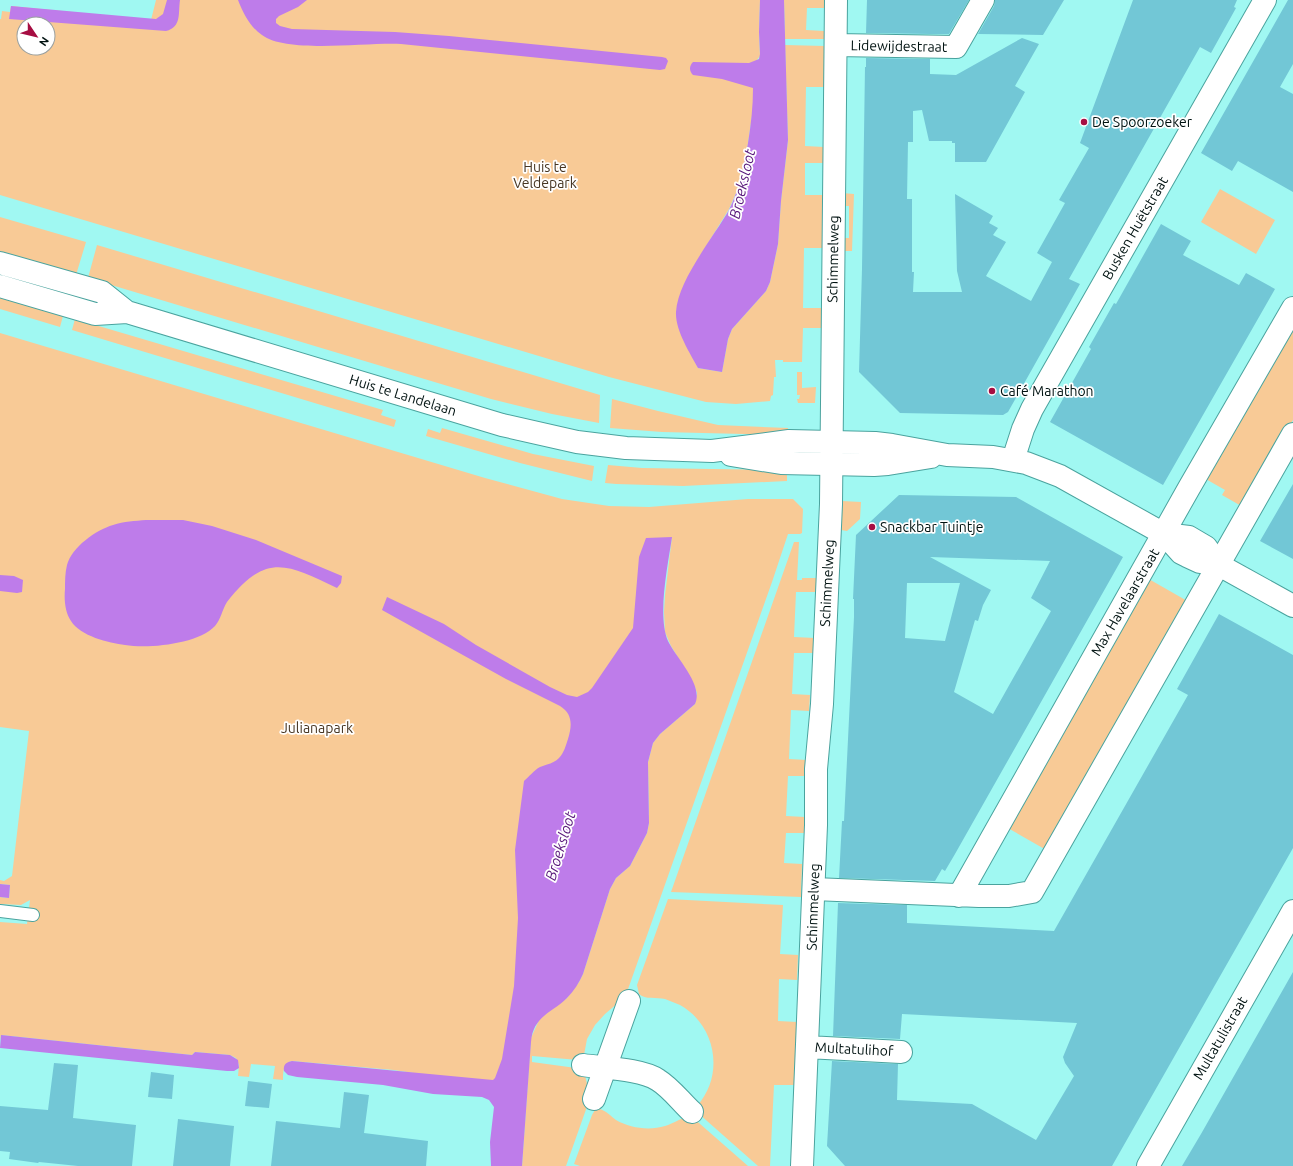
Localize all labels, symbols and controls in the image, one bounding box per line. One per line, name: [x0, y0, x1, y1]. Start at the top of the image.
north arrow: [16, 16, 56, 56]
text: N: [37, 35, 51, 49]
street label: Lidewijdestraat: [850, 37, 948, 55]
place label: De Spoorzoeker: [1092, 114, 1193, 130]
marker: De Spoorzoeker: [1079, 117, 1089, 127]
water label: Broeksloot: [726, 147, 758, 221]
park label: Huis te Veldepark: [513, 159, 577, 191]
street label: Busken Huëtstraat: [1099, 173, 1171, 282]
street label: Schimmelweg: [824, 215, 842, 303]
street label: Huis te Landelaan: [347, 371, 459, 419]
place label: Café Marathon: [1000, 383, 1094, 399]
marker: Café Marathon: [987, 386, 997, 396]
place label: Snackbar Tuintje: [880, 519, 983, 535]
marker: Snackbar Tuintje: [867, 522, 877, 532]
street label: Schimmelweg: [817, 539, 837, 627]
street label: Max Havelaarstraat: [1088, 545, 1162, 659]
park label: Julianapark: [281, 720, 353, 736]
water label: Broeksloot: [541, 809, 579, 882]
street label: Schimmelweg: [803, 863, 823, 951]
street label: Multatulistraat: [1190, 993, 1251, 1083]
street label: Multatulihof: [814, 1039, 894, 1059]

